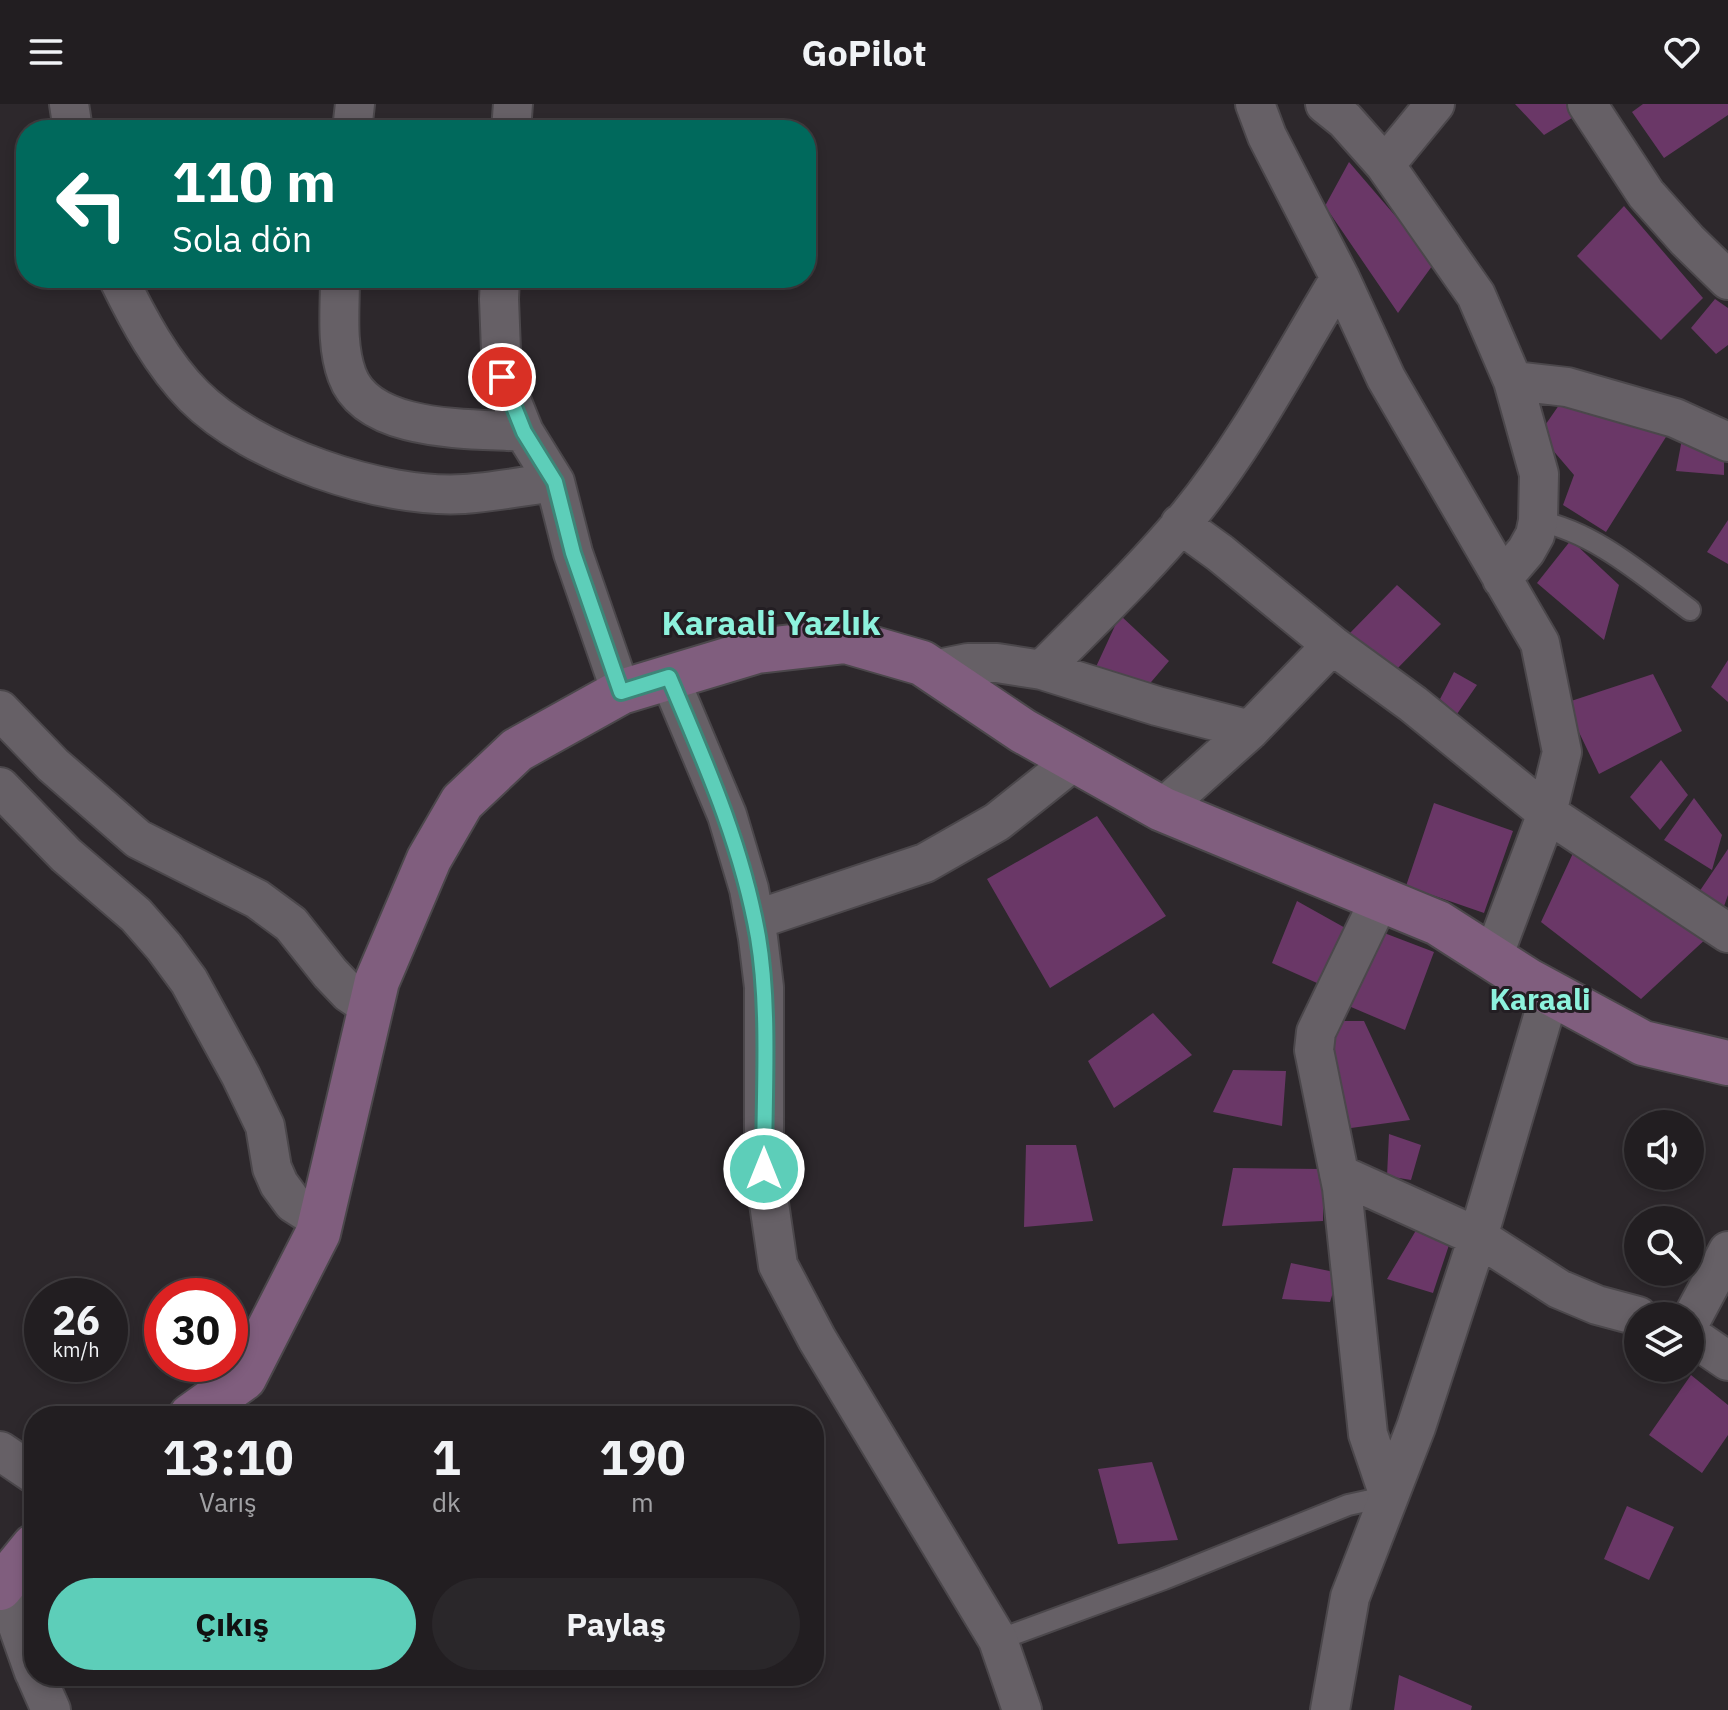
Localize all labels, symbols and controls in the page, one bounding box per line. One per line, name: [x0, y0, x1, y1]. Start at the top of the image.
text: GoPilot: [802, 29, 926, 76]
icon: menu: [24, 30, 68, 74]
icon: heart: [1660, 30, 1704, 74]
text: 110 m: [172, 145, 336, 217]
icon: left: [40, 152, 144, 256]
text: Sola dön: [172, 215, 312, 262]
pin: [468, 343, 536, 411]
icon: arrive: [480, 355, 524, 399]
district label: Karaali Yazlık: [661, 600, 881, 644]
district label: Karaali: [1489, 979, 1591, 1018]
map controls: [1624, 1110, 1704, 1382]
button: sound: [1624, 1110, 1704, 1190]
position arrow: [722, 1127, 806, 1211]
button: search: [1624, 1206, 1704, 1286]
speed limit sign: 30: [144, 1278, 248, 1382]
text: 26: [52, 1294, 100, 1346]
button: layers: [1624, 1302, 1704, 1382]
text: km/h: [52, 1336, 100, 1363]
text: 13:10: [162, 1426, 293, 1488]
text: 1: [432, 1426, 461, 1488]
text: 190: [599, 1426, 686, 1488]
text: Varış: [199, 1485, 257, 1519]
text: dk: [432, 1485, 461, 1519]
text: m: [631, 1485, 654, 1519]
button: Çıkış: [48, 1578, 416, 1670]
button: Paylaş: [432, 1578, 800, 1670]

